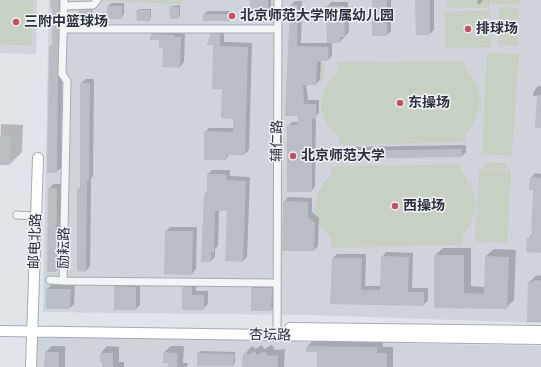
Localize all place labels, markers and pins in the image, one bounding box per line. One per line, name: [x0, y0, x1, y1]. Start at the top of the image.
place label: 北京师范大学附属幼儿园: [240, 8, 394, 24]
marker: 北京师范大学附属幼儿园: [227, 11, 237, 21]
place label: 三附中篮球场: [24, 14, 108, 30]
marker: 三附中篮球场: [11, 17, 21, 27]
place label: 排球场: [476, 21, 518, 37]
marker: 排球场: [463, 24, 473, 34]
place label: 东操场: [408, 95, 450, 111]
marker: 东操场: [395, 98, 405, 108]
place label: 北京师范大学: [301, 148, 385, 164]
marker: 北京师范大学: [288, 151, 298, 161]
place label: 西操场: [403, 198, 445, 214]
marker: 西操场: [390, 201, 400, 211]

